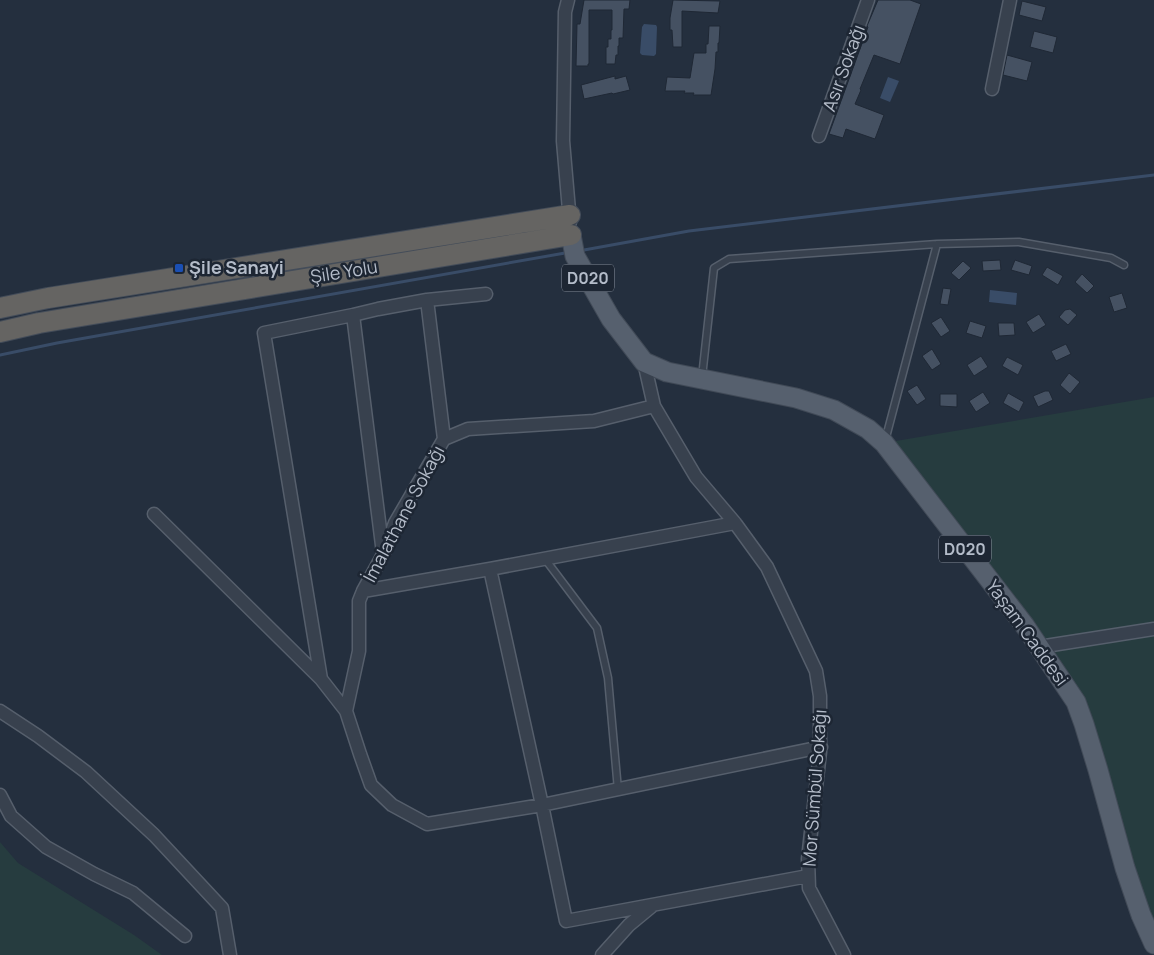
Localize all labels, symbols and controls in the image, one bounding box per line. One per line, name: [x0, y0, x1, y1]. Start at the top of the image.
street label: Asır Sokağı: [816, 21, 870, 114]
street label: Şile Yolu: [309, 254, 379, 288]
place label: Şile Sanayi: [189, 255, 284, 279]
marker: Şile Sanayi: [173, 262, 185, 274]
road number: D020: [562, 264, 614, 292]
street label: İmalathane Sokağı: [357, 441, 449, 586]
road number: D020: [939, 536, 991, 562]
street label: Yaşam Caddesi: [981, 575, 1074, 690]
street label: Mor Sümbül Sokağı: [797, 708, 831, 867]

